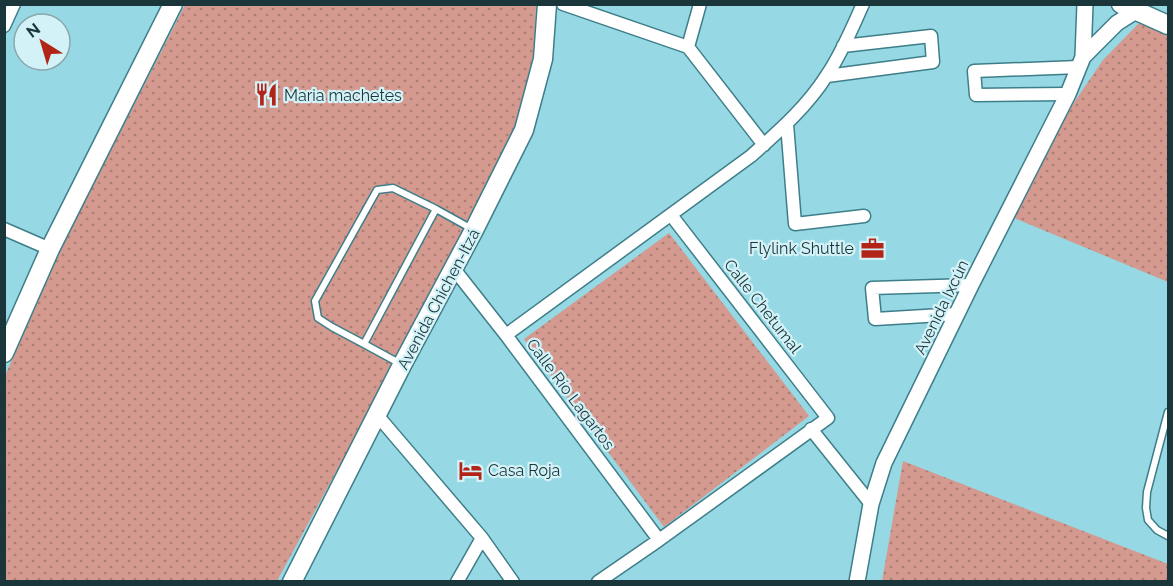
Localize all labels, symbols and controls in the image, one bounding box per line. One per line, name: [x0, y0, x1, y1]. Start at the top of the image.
north arrow: [12, 12, 72, 72]
text: N: [23, 19, 44, 42]
restaurant icon: Maria machetes: [253, 82, 279, 108]
place label: Maria machetes: [284, 86, 402, 105]
street label: Avenida Chichen-Itzá: [393, 226, 484, 373]
office icon: Flylink Shuttle: [859, 235, 885, 261]
place label: Flylink Shuttle: [749, 239, 854, 258]
street label: Calle Chetumal: [720, 255, 806, 358]
street label: Avenida Ixcún: [910, 257, 973, 358]
street label: Calle Río Lagartos: [523, 335, 619, 454]
hotel icon: Casa Roja: [457, 457, 483, 483]
place label: Casa Roja: [488, 461, 560, 480]

